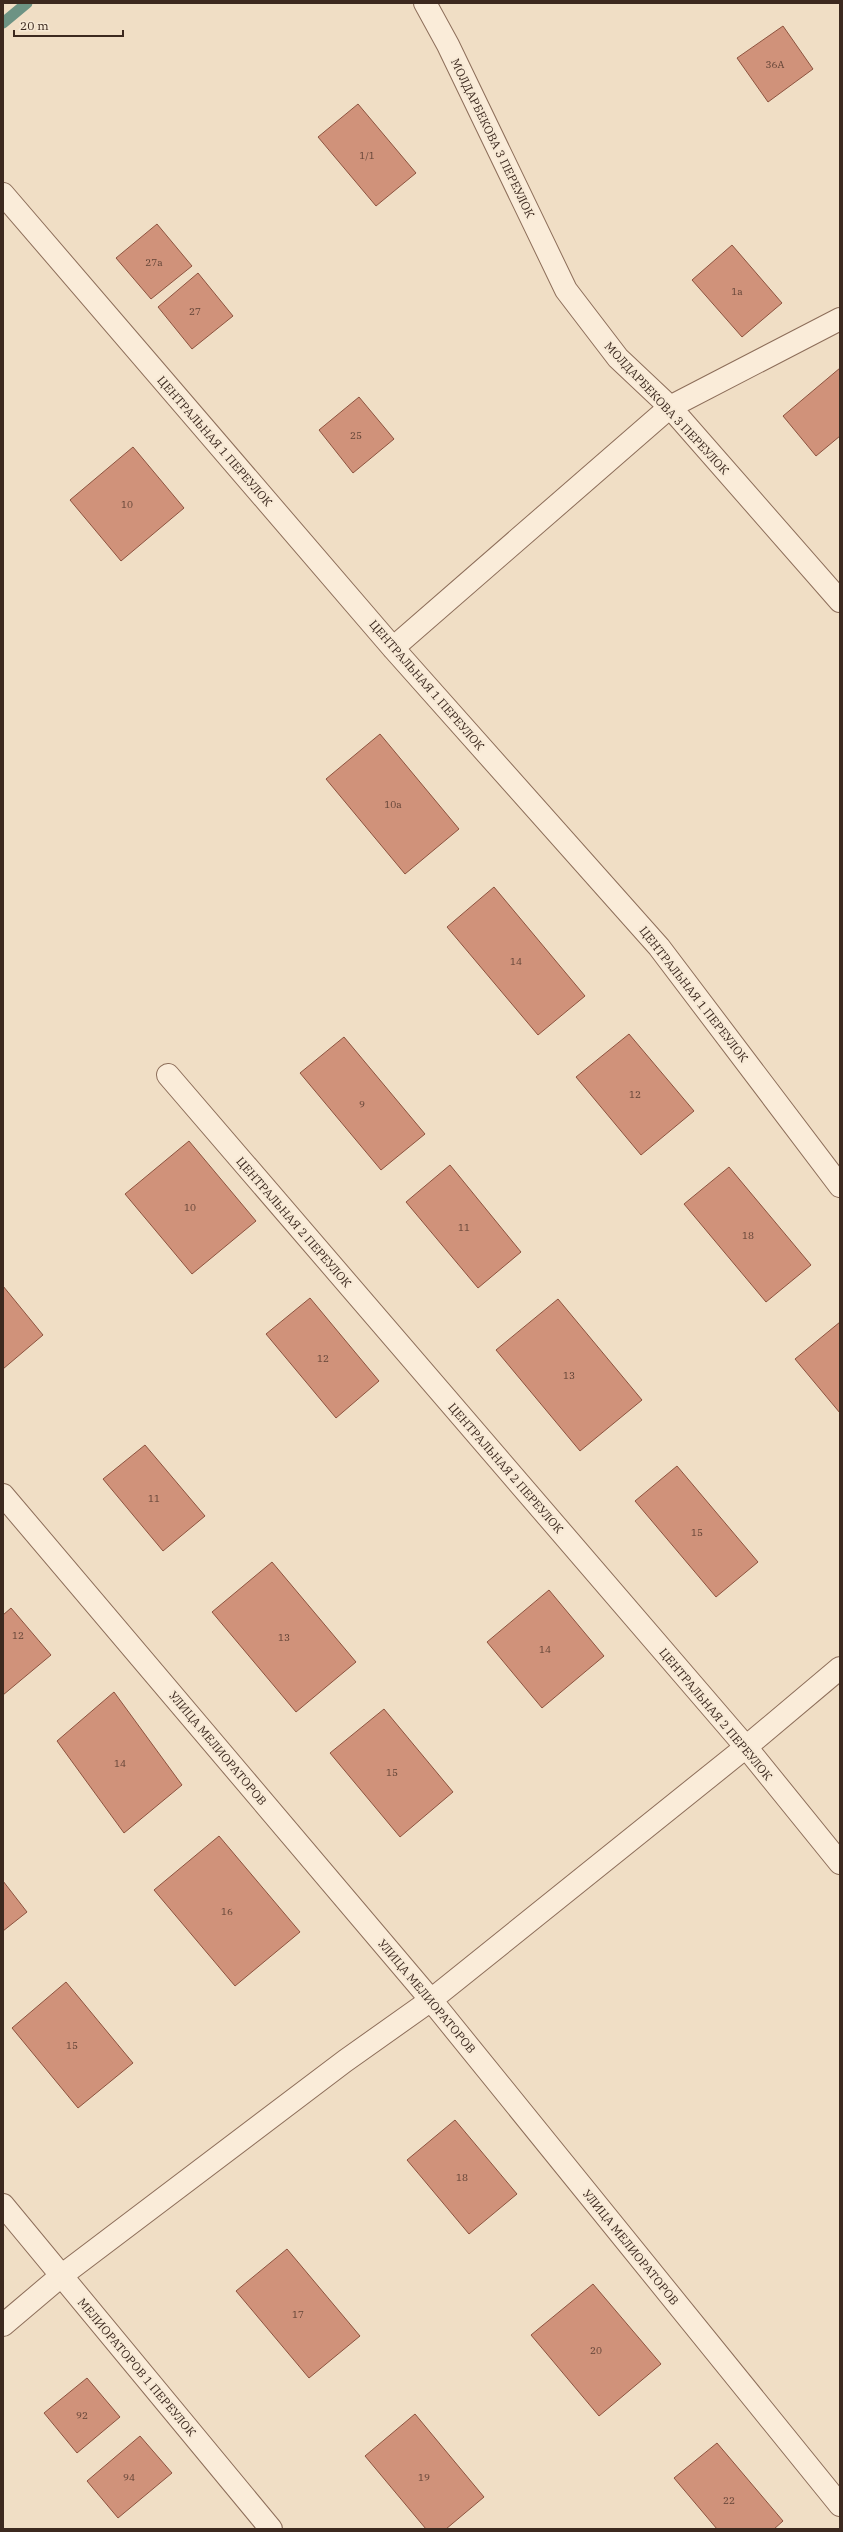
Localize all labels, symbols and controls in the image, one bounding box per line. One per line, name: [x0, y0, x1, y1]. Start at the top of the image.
scale bar: [14, 12, 123, 38]
text: 20 m: [20, 18, 49, 33]
street label: МОЛДАРБЕКОВА 3 ПЕРЕУЛОК: [448, 56, 539, 221]
house number: 36А: [766, 58, 785, 71]
house number: 1/1: [359, 149, 375, 162]
house number: 27а: [145, 256, 163, 269]
house number: 1а: [731, 285, 743, 298]
house number: 27: [189, 305, 201, 318]
street label: МОЛДАРБЕКОВА 3 ПЕРЕУЛОК: [602, 339, 733, 478]
street label: ЦЕНТРАЛЬНАЯ 1 ПЕРЕУЛОК: [154, 373, 276, 510]
house number: 25: [350, 429, 362, 442]
house number: 10: [121, 498, 133, 511]
street label: ЦЕНТРАЛЬНАЯ 1 ПЕРЕУЛОК: [366, 617, 488, 754]
house number: 10а: [384, 798, 402, 811]
street label: ЦЕНТРАЛЬНАЯ 1 ПЕРЕУЛОК: [636, 923, 752, 1065]
house number: 14: [510, 955, 522, 968]
house number: 12: [629, 1088, 641, 1101]
house number: 9: [359, 1098, 365, 1111]
street label: ЦЕНТРАЛЬНАЯ 2 ПЕРЕУЛОК: [233, 1154, 355, 1291]
house number: 10: [184, 1201, 196, 1214]
house number: 11: [458, 1221, 470, 1234]
house number: 18: [742, 1229, 754, 1242]
house number: 12: [317, 1352, 329, 1365]
house number: 13: [563, 1369, 575, 1382]
street label: ЦЕНТРАЛЬНАЯ 2 ПЕРЕУЛОК: [445, 1400, 567, 1537]
house number: 11: [148, 1492, 160, 1505]
house number: 15: [691, 1526, 703, 1539]
house number: 12: [12, 1629, 24, 1642]
house number: 13: [278, 1631, 290, 1644]
house number: 14: [539, 1643, 551, 1656]
street label: ЦЕНТРАЛЬНАЯ 2 ПЕРЕУЛОК: [656, 1645, 776, 1784]
street label: УЛИЦА МЕЛИОРАТОРОВ: [166, 1688, 270, 1808]
house number: 14: [114, 1757, 126, 1770]
house number: 15: [386, 1766, 398, 1779]
house number: 16: [221, 1905, 233, 1918]
street label: УЛИЦА МЕЛИОРАТОРОВ: [375, 1936, 479, 2056]
house number: 15: [66, 2039, 78, 2052]
house number: 18: [456, 2171, 468, 2184]
street label: УЛИЦА МЕЛИОРАТОРОВ: [580, 2186, 682, 2308]
street label: МЕЛИОРАТОРОВ 1 ПЕРЕУЛОК: [75, 2295, 200, 2440]
house number: 17: [292, 2308, 304, 2321]
house number: 20: [590, 2344, 602, 2357]
house number: 92: [76, 2409, 88, 2422]
house number: 94: [123, 2471, 135, 2484]
house number: 19: [418, 2471, 430, 2484]
house number: 22: [723, 2494, 735, 2507]

